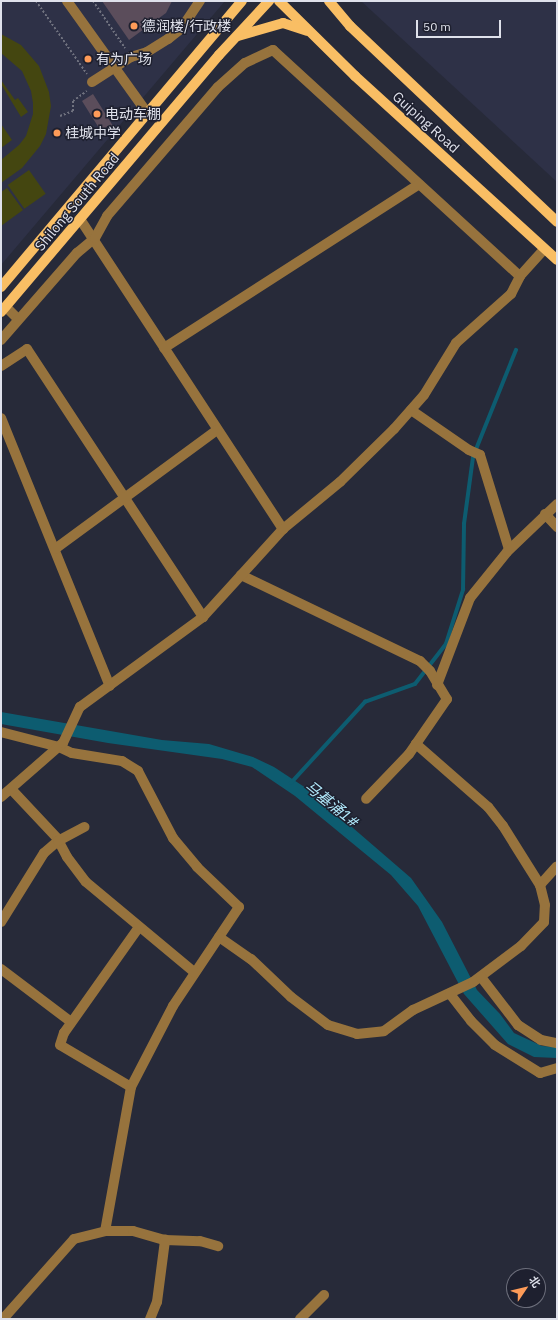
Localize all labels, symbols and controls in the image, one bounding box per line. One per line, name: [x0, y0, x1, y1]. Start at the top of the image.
scale bar: [418, 12, 503, 38]
place label: 德润楼/行政楼: [142, 18, 231, 34]
text: 50 m: [423, 19, 451, 34]
marker: 德润楼/行政楼: [129, 21, 139, 31]
place label: 有为广场: [96, 51, 152, 67]
marker: 有为广场: [83, 54, 93, 64]
street label: Guiping Road: [389, 88, 463, 156]
place label: 电动车棚: [105, 106, 161, 122]
marker: 电动车棚: [92, 109, 102, 119]
place label: 桂城中学: [65, 125, 121, 141]
marker: 桂城中学: [52, 128, 62, 138]
street label: Shilong South Road: [31, 150, 123, 254]
water label: 马基涌1#: [301, 777, 363, 831]
north arrow: [506, 1268, 546, 1308]
text: 北: [526, 1273, 544, 1290]

